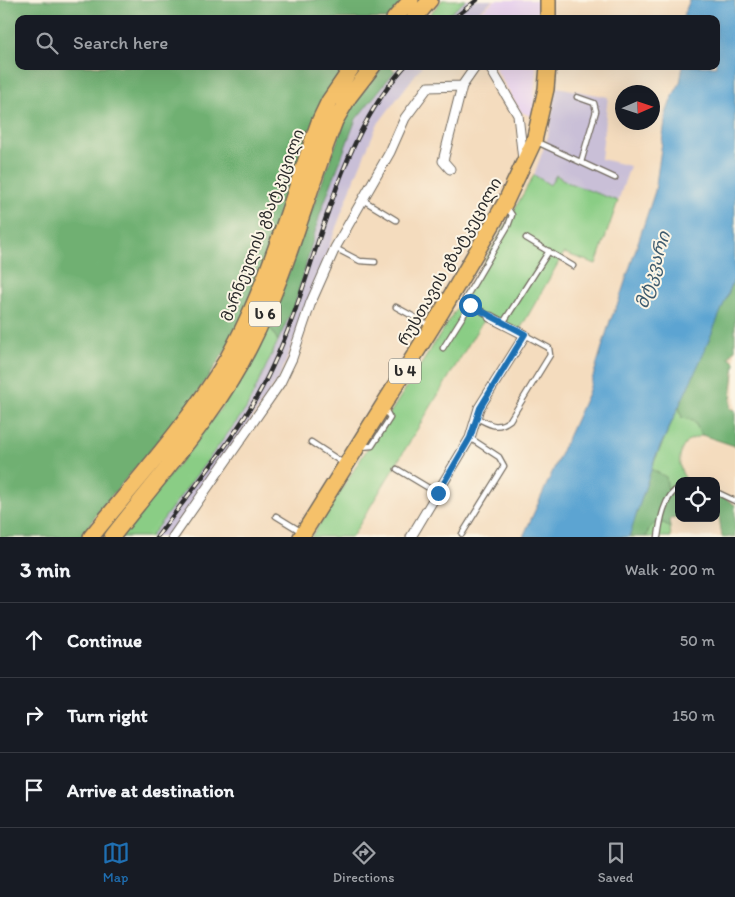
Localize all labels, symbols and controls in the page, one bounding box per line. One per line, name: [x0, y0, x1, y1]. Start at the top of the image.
search box: [15, 15, 720, 70]
icon: search: [33, 29, 61, 57]
text: Search here: [73, 31, 168, 54]
north arrow: [615, 85, 660, 130]
street label: მარნეულის გზატკეცილი: [217, 126, 309, 324]
street label: რუსთავის გზატკეცილი: [394, 174, 506, 349]
water label: მტკვარი: [631, 228, 675, 311]
route start: [459, 294, 482, 317]
road number: ს 6: [249, 302, 281, 326]
road number: ს 4: [389, 358, 421, 384]
map controls: [675, 477, 720, 522]
button: locate: [675, 477, 720, 522]
route end: [427, 482, 450, 505]
text: 3 min: [20, 557, 70, 582]
text: Walk · 200 m: [625, 560, 715, 579]
icon: ahead: [20, 626, 48, 654]
text: Continue: [67, 629, 142, 652]
text: 50 m: [680, 631, 715, 650]
icon: right: [20, 701, 48, 729]
text: Turn right: [67, 704, 148, 727]
text: 150 m: [672, 706, 715, 725]
icon: arrive: [20, 776, 48, 804]
text: Arrive at destination: [67, 779, 234, 802]
tab: Map: [102, 839, 130, 886]
tab: Directions: [333, 839, 394, 886]
tab: Saved: [598, 839, 633, 886]

